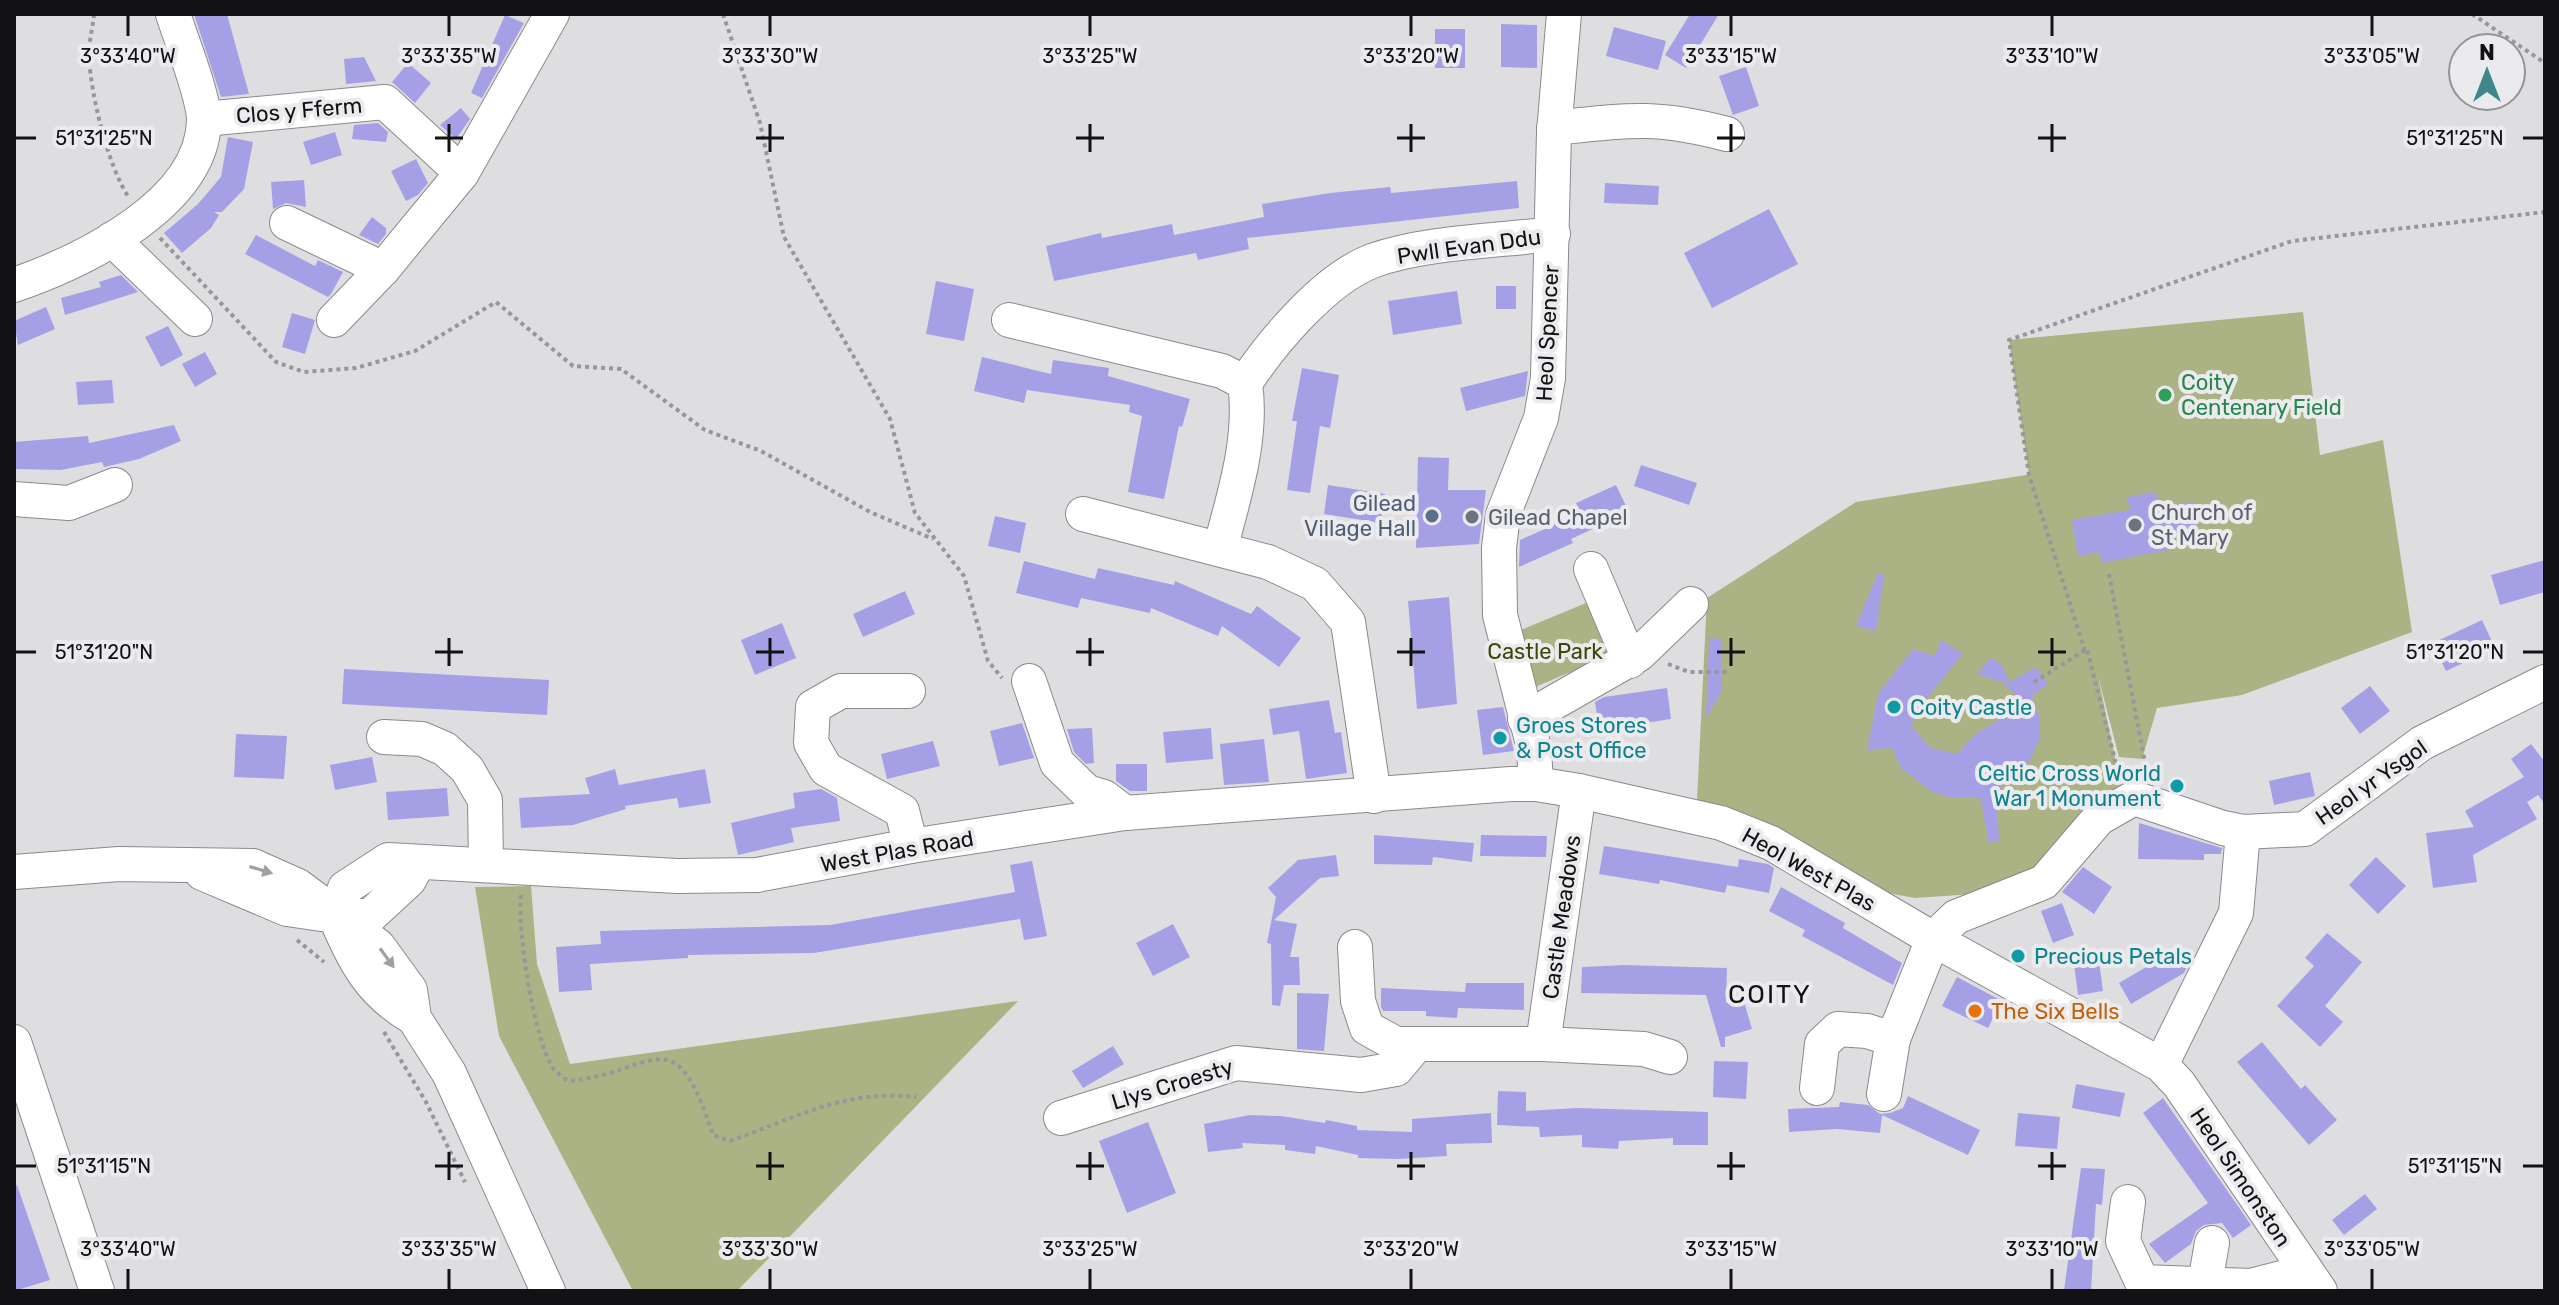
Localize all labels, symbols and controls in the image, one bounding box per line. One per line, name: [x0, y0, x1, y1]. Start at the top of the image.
north arrow: [2447, 32, 2527, 112]
text: N: [2479, 39, 2495, 66]
text: 3°33'40"W: [80, 44, 176, 68]
text: 3°33'35"W: [401, 44, 497, 68]
text: 3°33'30"W: [722, 44, 818, 68]
text: 3°33'25"W: [1042, 44, 1138, 68]
text: 3°33'20"W: [1363, 44, 1459, 68]
text: 3°33'15"W: [1685, 44, 1777, 68]
text: 3°33'10"W: [2006, 44, 2098, 68]
text: 3°33'05"W: [2324, 44, 2420, 68]
street label: Clos y Fferm: [235, 92, 363, 129]
text: 51°31'25"N: [55, 126, 153, 150]
text: 51°31'25"N: [2406, 126, 2504, 150]
street label: Pwll Evan Ddu: [1395, 223, 1543, 270]
street label: Heol Spencer: [1530, 263, 1565, 402]
place label: Coity Centenary Field: [2181, 369, 2342, 421]
marker: Coity Centenary Field: [2156, 386, 2174, 404]
place label: Gilead Village Hall: [1304, 490, 1416, 542]
place label: Church of St Mary: [2151, 499, 2253, 551]
place label: Gilead Chapel: [1488, 504, 1628, 531]
marker: Gilead Village Hall: [1423, 507, 1441, 525]
marker: Gilead Chapel: [1463, 508, 1481, 526]
marker: Church of St Mary: [2126, 516, 2144, 534]
park label: Castle Park: [1487, 638, 1603, 665]
text: 51°31'20"N: [55, 640, 153, 664]
text: 51°31'20"N: [2406, 640, 2504, 664]
place label: Coity Castle: [1910, 694, 2032, 721]
marker: Coity Castle: [1885, 698, 1903, 716]
place label: Groes Stores & Post Office: [1516, 712, 1647, 764]
marker: Groes Stores & Post Office: [1491, 729, 1509, 747]
street label: Heol yr Ysgol: [2310, 734, 2432, 831]
place label: Celtic Cross World War 1 Monument: [1978, 760, 2161, 812]
marker: Celtic Cross World War 1 Monument: [2168, 777, 2186, 795]
street label: Heol West Plas: [1737, 822, 1880, 917]
street label: West Plas Road: [818, 825, 976, 878]
street label: Castle Meadows: [1537, 833, 1586, 1001]
one-way arrow: [249, 865, 273, 877]
place label: Precious Petals: [2034, 943, 2192, 970]
one-way arrow: [379, 947, 394, 968]
marker: Precious Petals: [2009, 947, 2027, 965]
district label: COITY: [1728, 979, 1812, 1010]
place label: The Six Bells: [1991, 998, 2120, 1025]
marker: The Six Bells: [1966, 1002, 1984, 1020]
street label: Llys Croesty: [1108, 1053, 1236, 1116]
street label: Heol Simonston: [2184, 1103, 2297, 1252]
text: 51°31'15"N: [57, 1154, 151, 1178]
text: 51°31'15"N: [2408, 1154, 2502, 1178]
text: 3°33'40"W: [80, 1237, 176, 1261]
text: 3°33'35"W: [401, 1237, 497, 1261]
text: 3°33'30"W: [722, 1237, 818, 1261]
text: 3°33'25"W: [1042, 1237, 1138, 1261]
text: 3°33'20"W: [1363, 1237, 1459, 1261]
text: 3°33'15"W: [1685, 1237, 1777, 1261]
text: 3°33'10"W: [2006, 1237, 2098, 1261]
text: 3°33'05"W: [2324, 1237, 2420, 1261]

